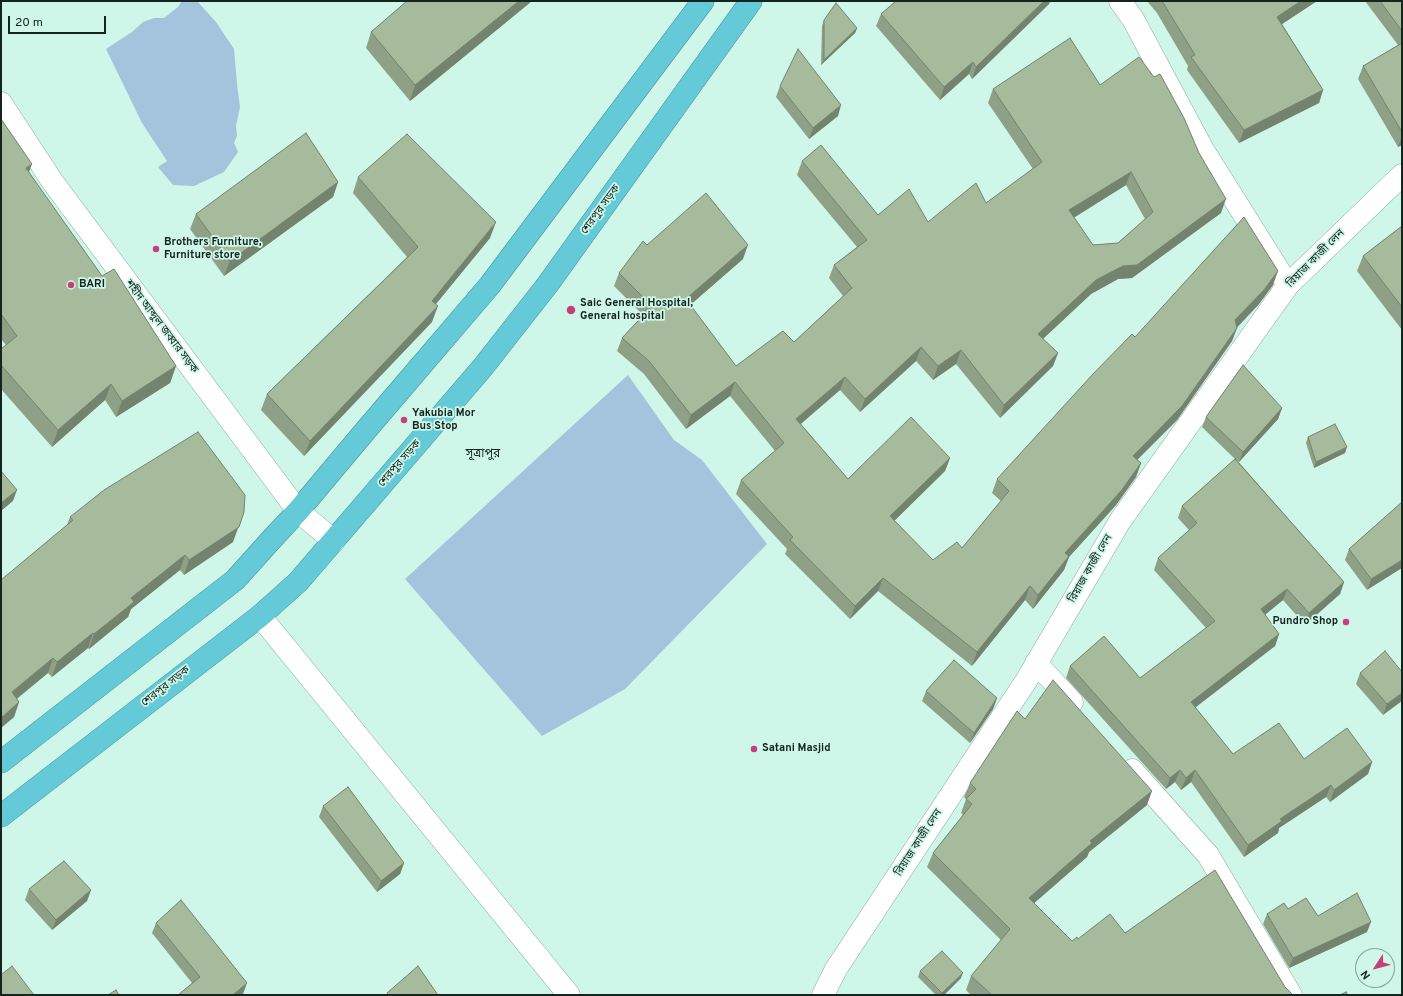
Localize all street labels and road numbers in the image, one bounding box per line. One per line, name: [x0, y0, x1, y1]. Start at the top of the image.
street label: শেরপুর সড়ক: [579, 183, 623, 237]
street label: রিয়াজ কাজী লেন: [1284, 227, 1348, 291]
street label: শহীদ আব্দুল জব্বার সড়ক: [122, 278, 200, 376]
street label: শেরপুর সড়ক: [376, 438, 424, 490]
street label: রিয়াজ কাজী লেন: [1066, 532, 1116, 606]
street label: শেরপুর সড়ক: [139, 664, 193, 710]
street label: রিয়াজ কাজী লেন: [893, 807, 945, 879]

